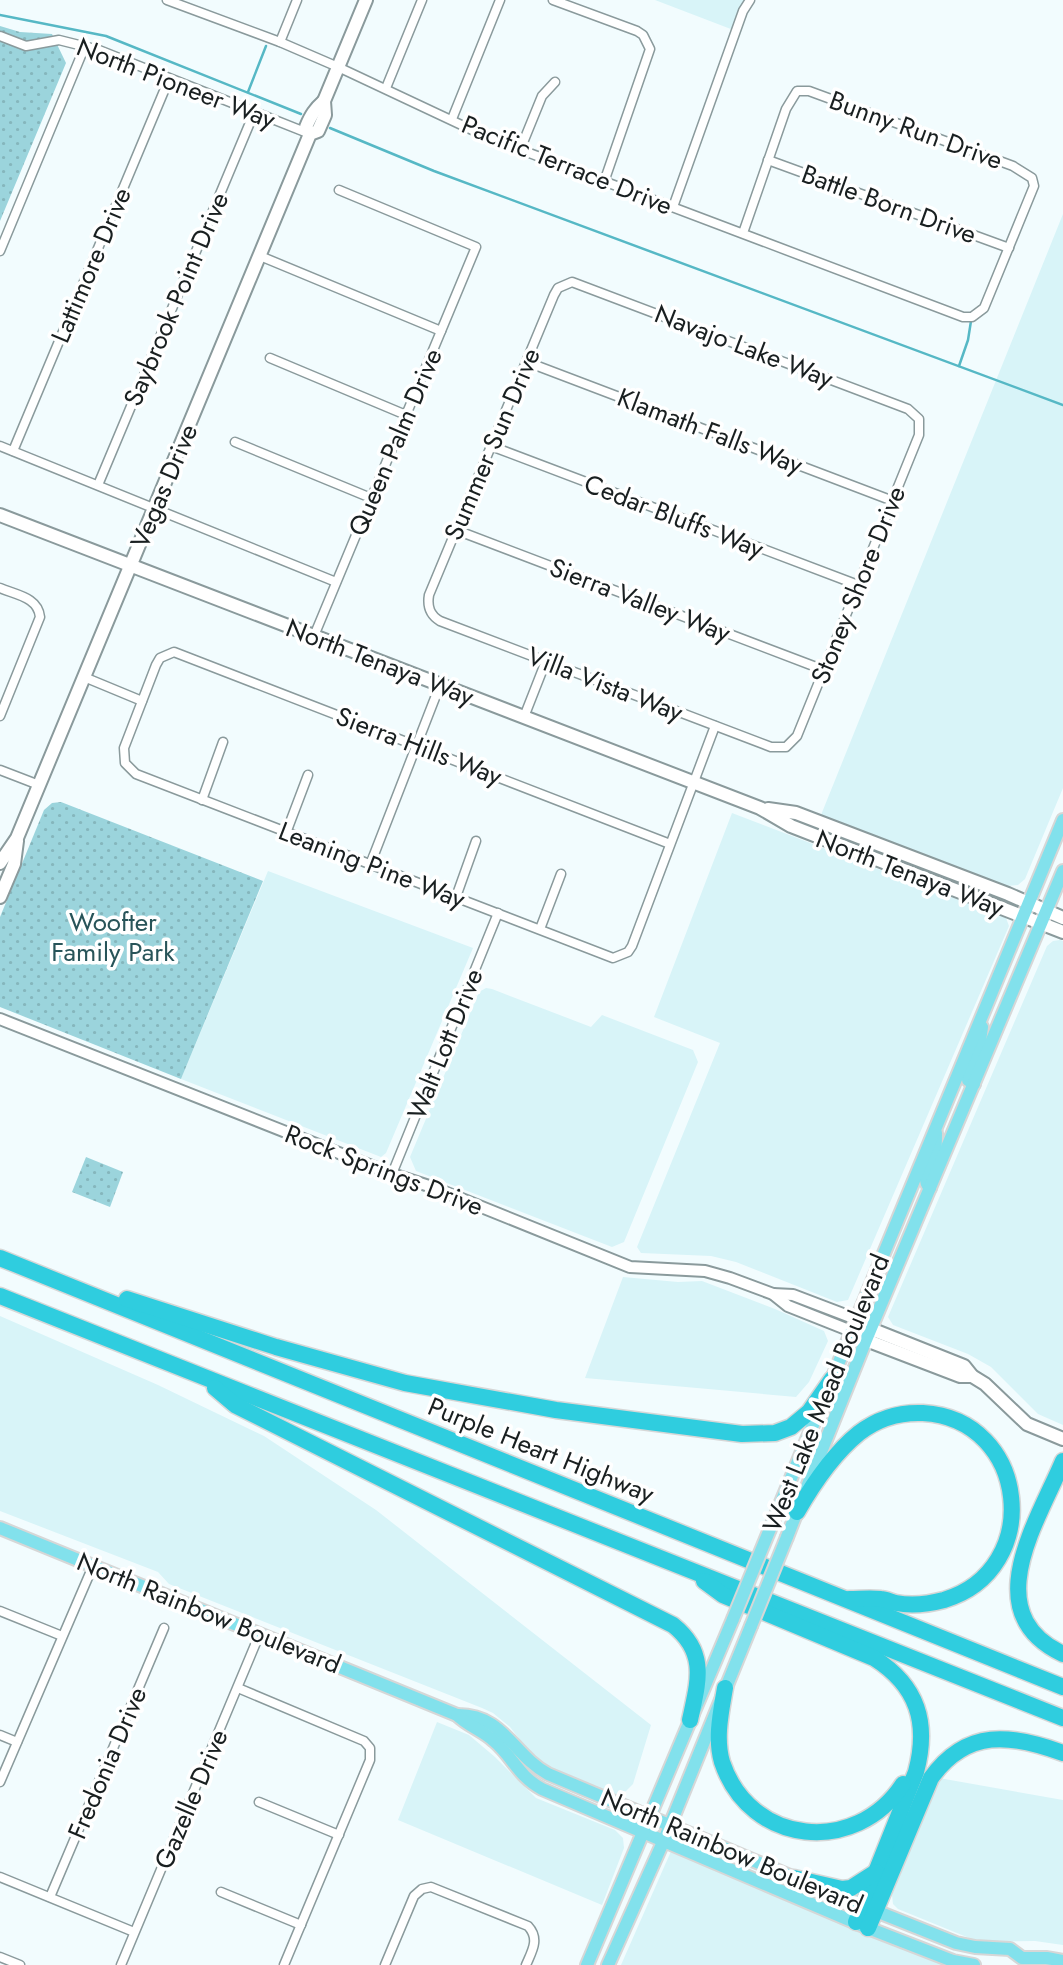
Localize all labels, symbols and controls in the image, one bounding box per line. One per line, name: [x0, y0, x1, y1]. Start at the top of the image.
street label: North Pioneer Way: [71, 28, 281, 139]
street label: Bunny Run Drive: [824, 81, 1008, 179]
street label: Pacific Terrace Drive: [456, 105, 678, 225]
street label: Battle Born Drive: [796, 155, 982, 253]
street label: Lattimore Drive: [41, 181, 141, 349]
street label: Saybrook Point Drive: [114, 186, 238, 412]
street label: Navajo Lake Way: [649, 295, 839, 398]
street label: Queen Palm Drive: [338, 342, 452, 542]
street label: Summer Sun Drive: [434, 342, 550, 546]
street label: Klamath Falls Way: [612, 378, 809, 484]
street label: Vegas Drive: [121, 418, 207, 554]
street label: Cedar Bluffs Way: [579, 464, 770, 568]
street label: Stoney Shore Drive: [801, 480, 915, 690]
street label: Sierra Valley Way: [544, 548, 736, 652]
street label: North Tenaya Way: [281, 609, 480, 716]
street label: Villa Vista Way: [522, 637, 689, 731]
street label: Sierra Hills Way: [330, 697, 508, 795]
street label: Leaning Pine Way: [273, 812, 471, 918]
street label: North Tenaya Way: [811, 820, 1010, 927]
park label: Woofter Family Park: [51, 903, 175, 971]
street label: Walt Lott Drive: [397, 963, 493, 1125]
street label: Rock Springs Drive: [279, 1115, 489, 1225]
street label: West Lake Mead Boulevard: [753, 1248, 899, 1538]
street label: Purple Heart Highway: [422, 1387, 660, 1513]
street label: North Rainbow Boulevard: [71, 1543, 347, 1683]
street label: Fredonia Drive: [58, 1681, 156, 1845]
street label: Gazelle Drive: [144, 1723, 238, 1875]
street label: North Rainbow Boulevard: [595, 1779, 869, 1923]

